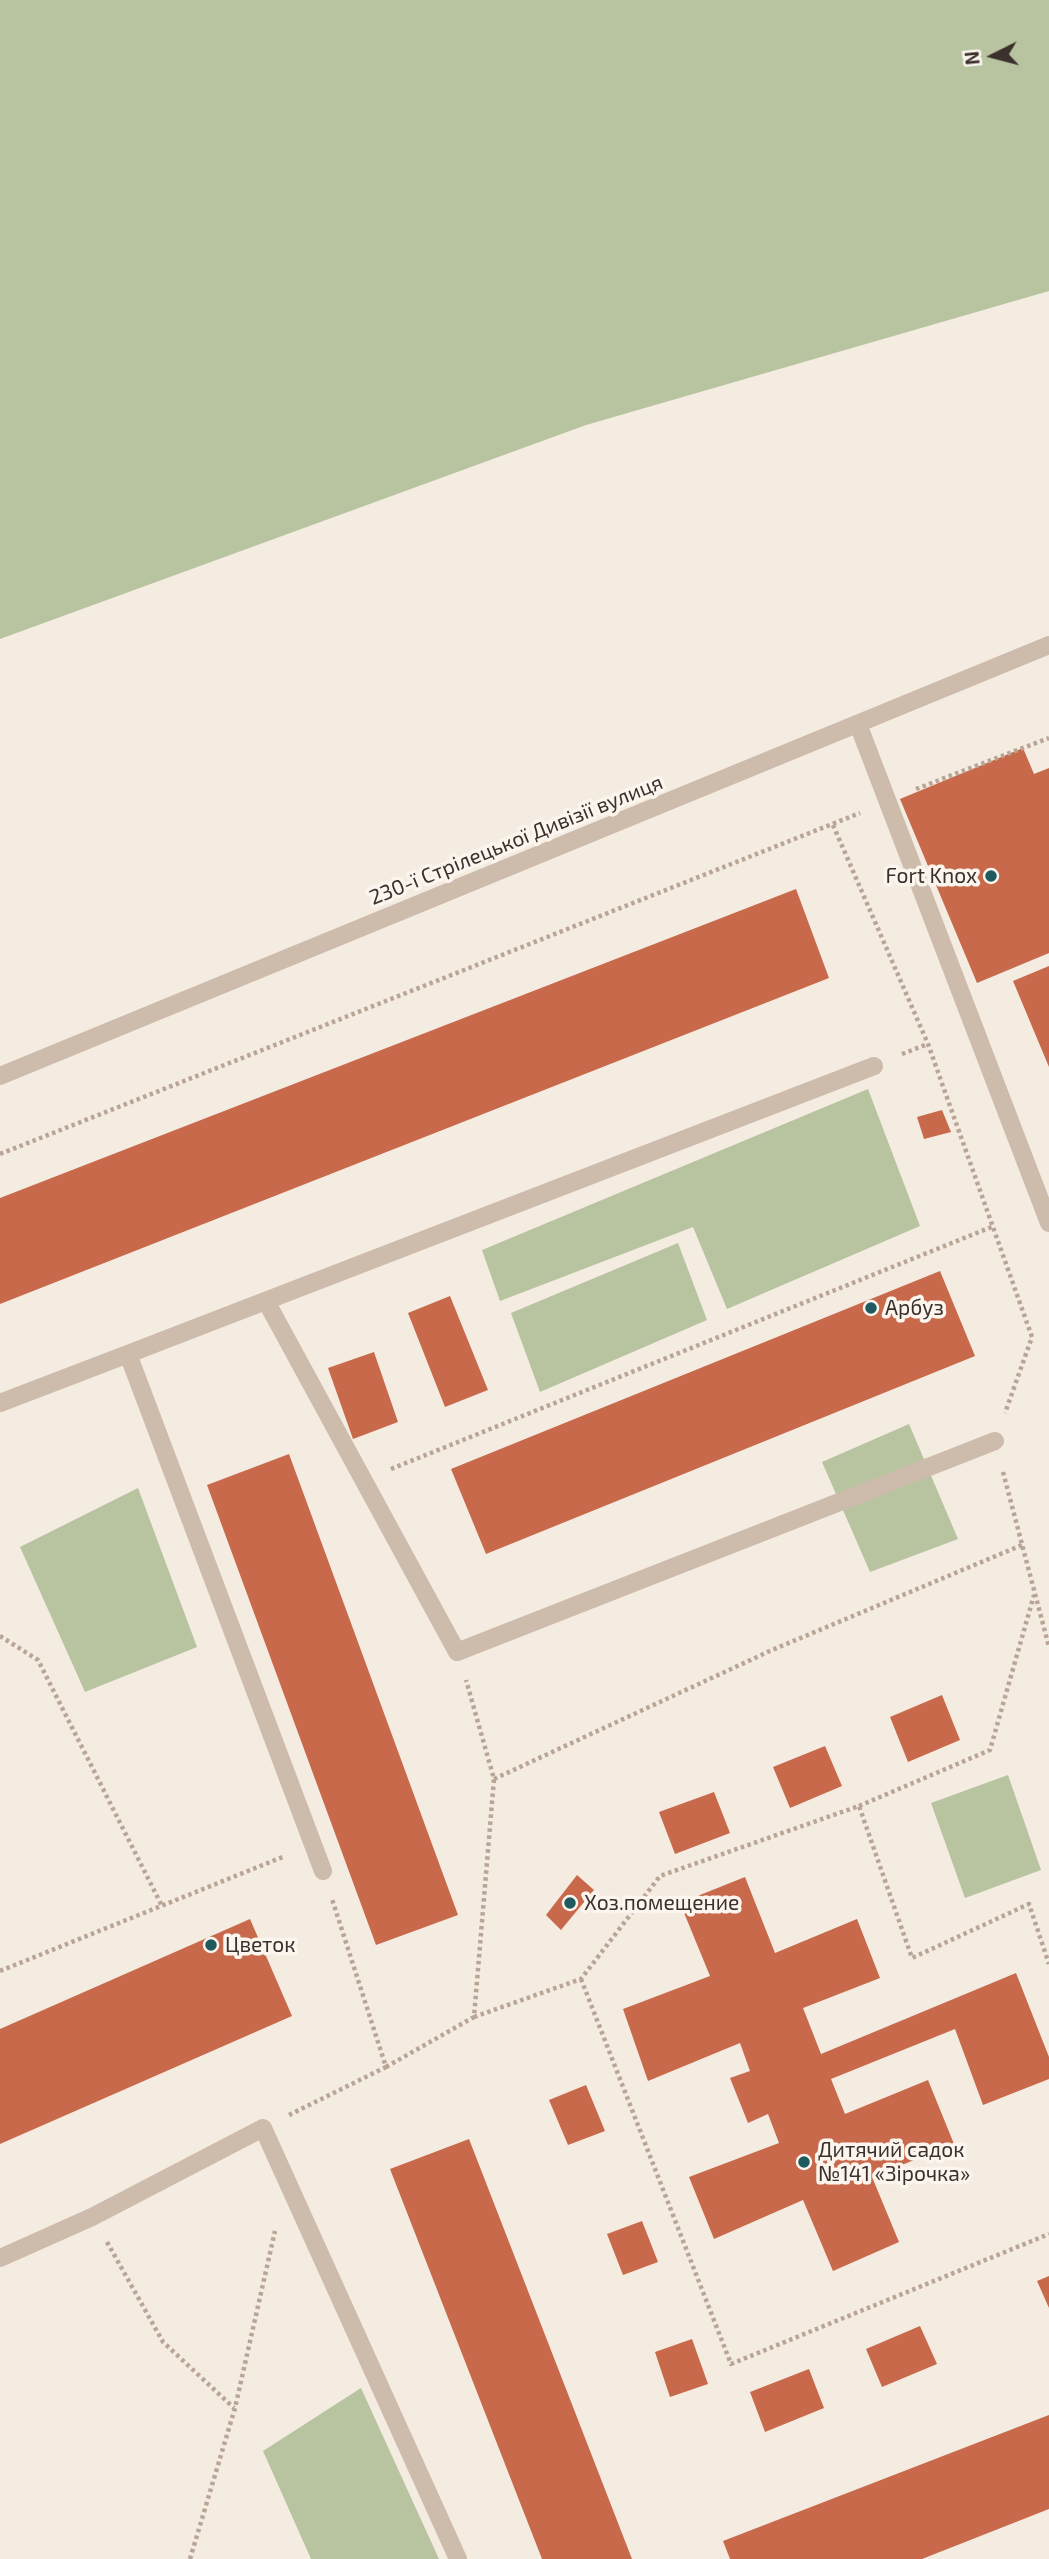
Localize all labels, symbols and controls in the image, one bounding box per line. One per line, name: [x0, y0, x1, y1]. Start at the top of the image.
north arrow: [958, 21, 1028, 91]
text: N: [959, 50, 984, 66]
street label: 230-ї Стрілецької Дивізії вулиця: [366, 769, 666, 911]
place label: Fort Knox: [886, 863, 977, 889]
marker: Fort Knox: [983, 868, 999, 884]
place label: Арбуз: [885, 1295, 944, 1321]
marker: Арбуз: [863, 1300, 879, 1316]
place label: Хоз.помещение: [584, 1890, 739, 1916]
marker: Хоз.помещение: [562, 1895, 578, 1911]
place label: Цветок: [225, 1932, 295, 1958]
marker: Цветок: [203, 1937, 219, 1953]
place label: Дитячий садок №141 «Зiрочка»: [818, 2137, 970, 2187]
marker: Дитячий садок №141 «Зiрочка»: [796, 2154, 812, 2170]

